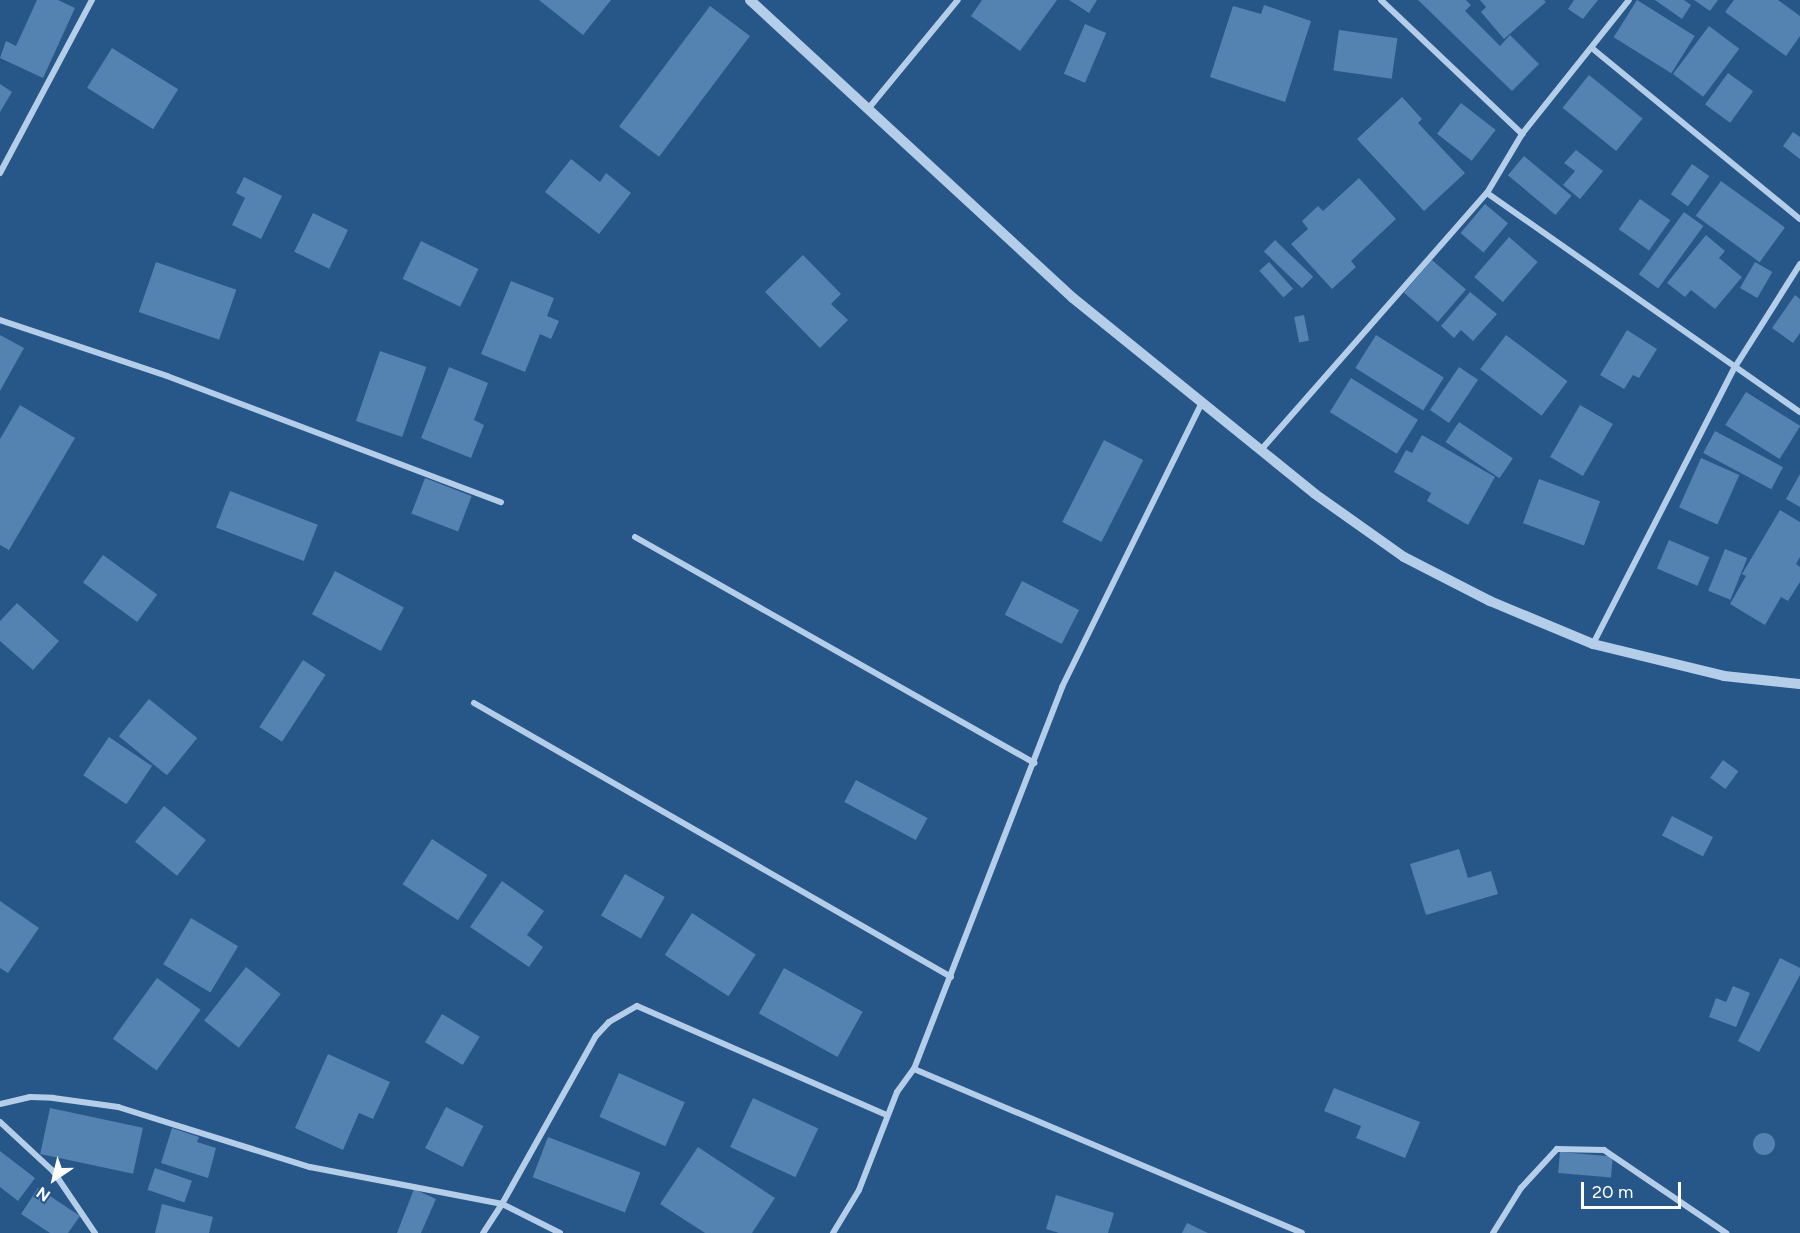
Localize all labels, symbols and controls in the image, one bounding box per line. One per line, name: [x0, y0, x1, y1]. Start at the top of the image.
north arrow: [24, 1149, 84, 1209]
scale bar: [1584, 1170, 1684, 1208]
text: 20 m: [1592, 1181, 1633, 1203]
text: N: [33, 1183, 54, 1205]

